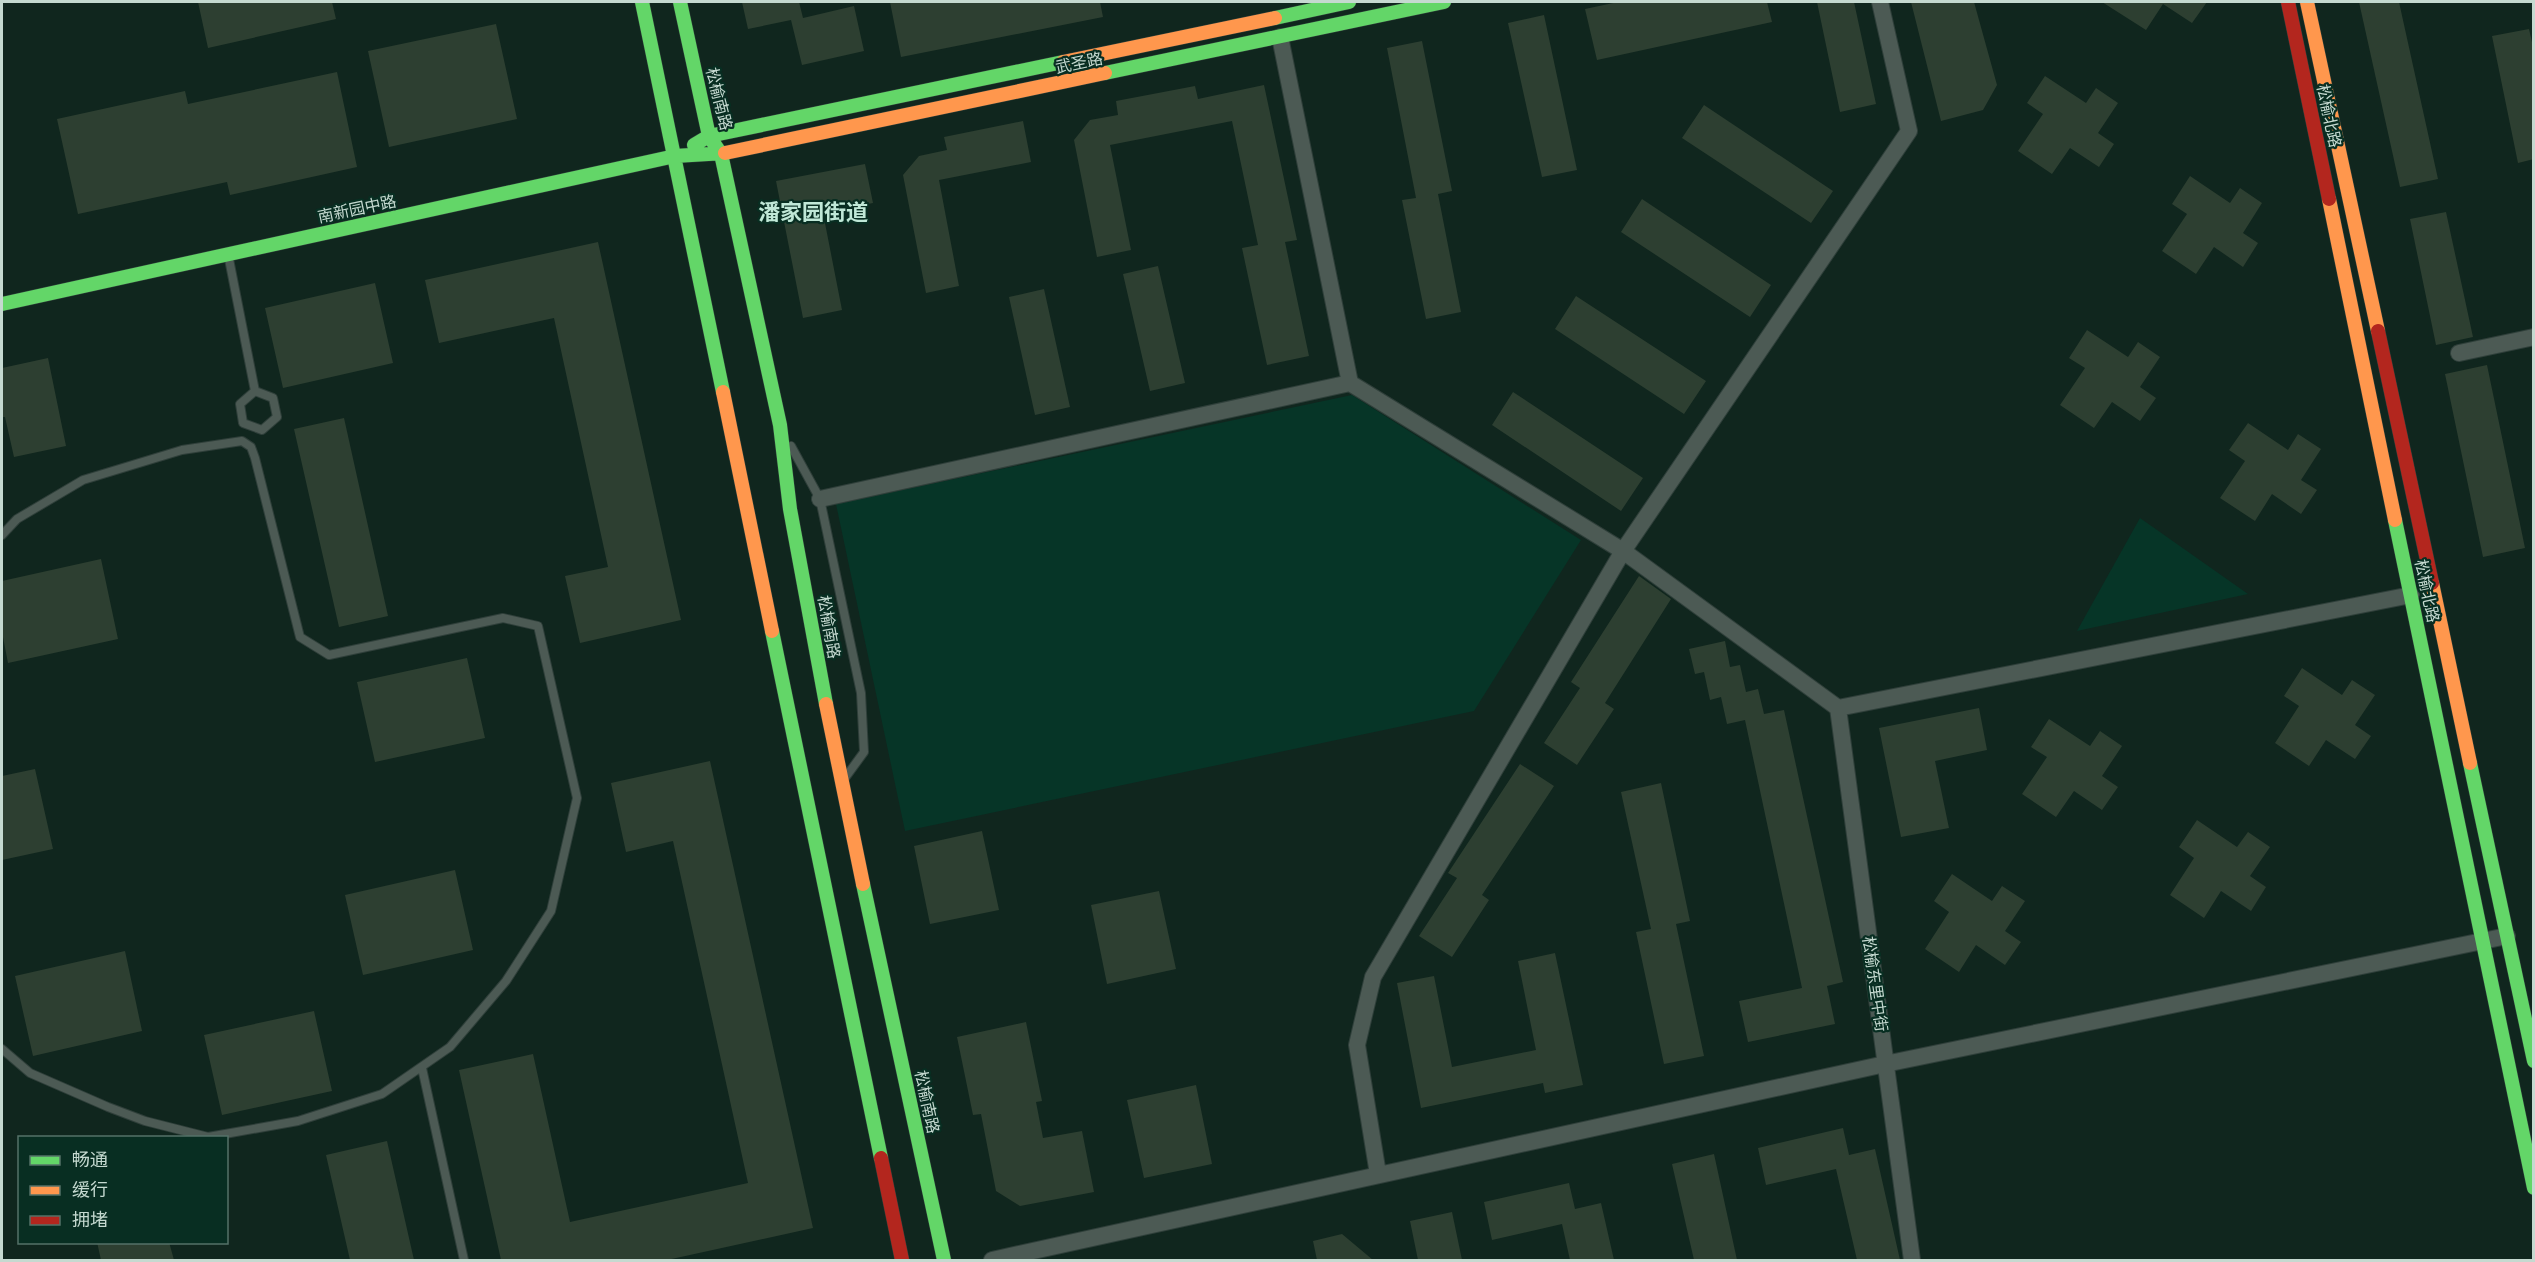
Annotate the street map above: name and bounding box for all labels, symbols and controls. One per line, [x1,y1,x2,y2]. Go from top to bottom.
street label: 武圣路 [1054,49,1104,77]
street label: 松榆南路 [702,66,736,132]
street label: 松榆北路 [2313,83,2345,149]
street label: 南新园中路 [316,191,398,227]
district label: 潘家园街道 [758,200,868,226]
street label: 松榆北路 [2411,558,2443,624]
street label: 松榆南路 [814,594,844,660]
street label: 松榆东里中街 [1859,935,1891,1033]
street label: 松榆南路 [911,1069,943,1135]
legend [18,1136,228,1244]
text: 畅通 [72,1149,108,1171]
text: 缓行 [72,1179,108,1201]
text: 拥堵 [72,1209,108,1231]

